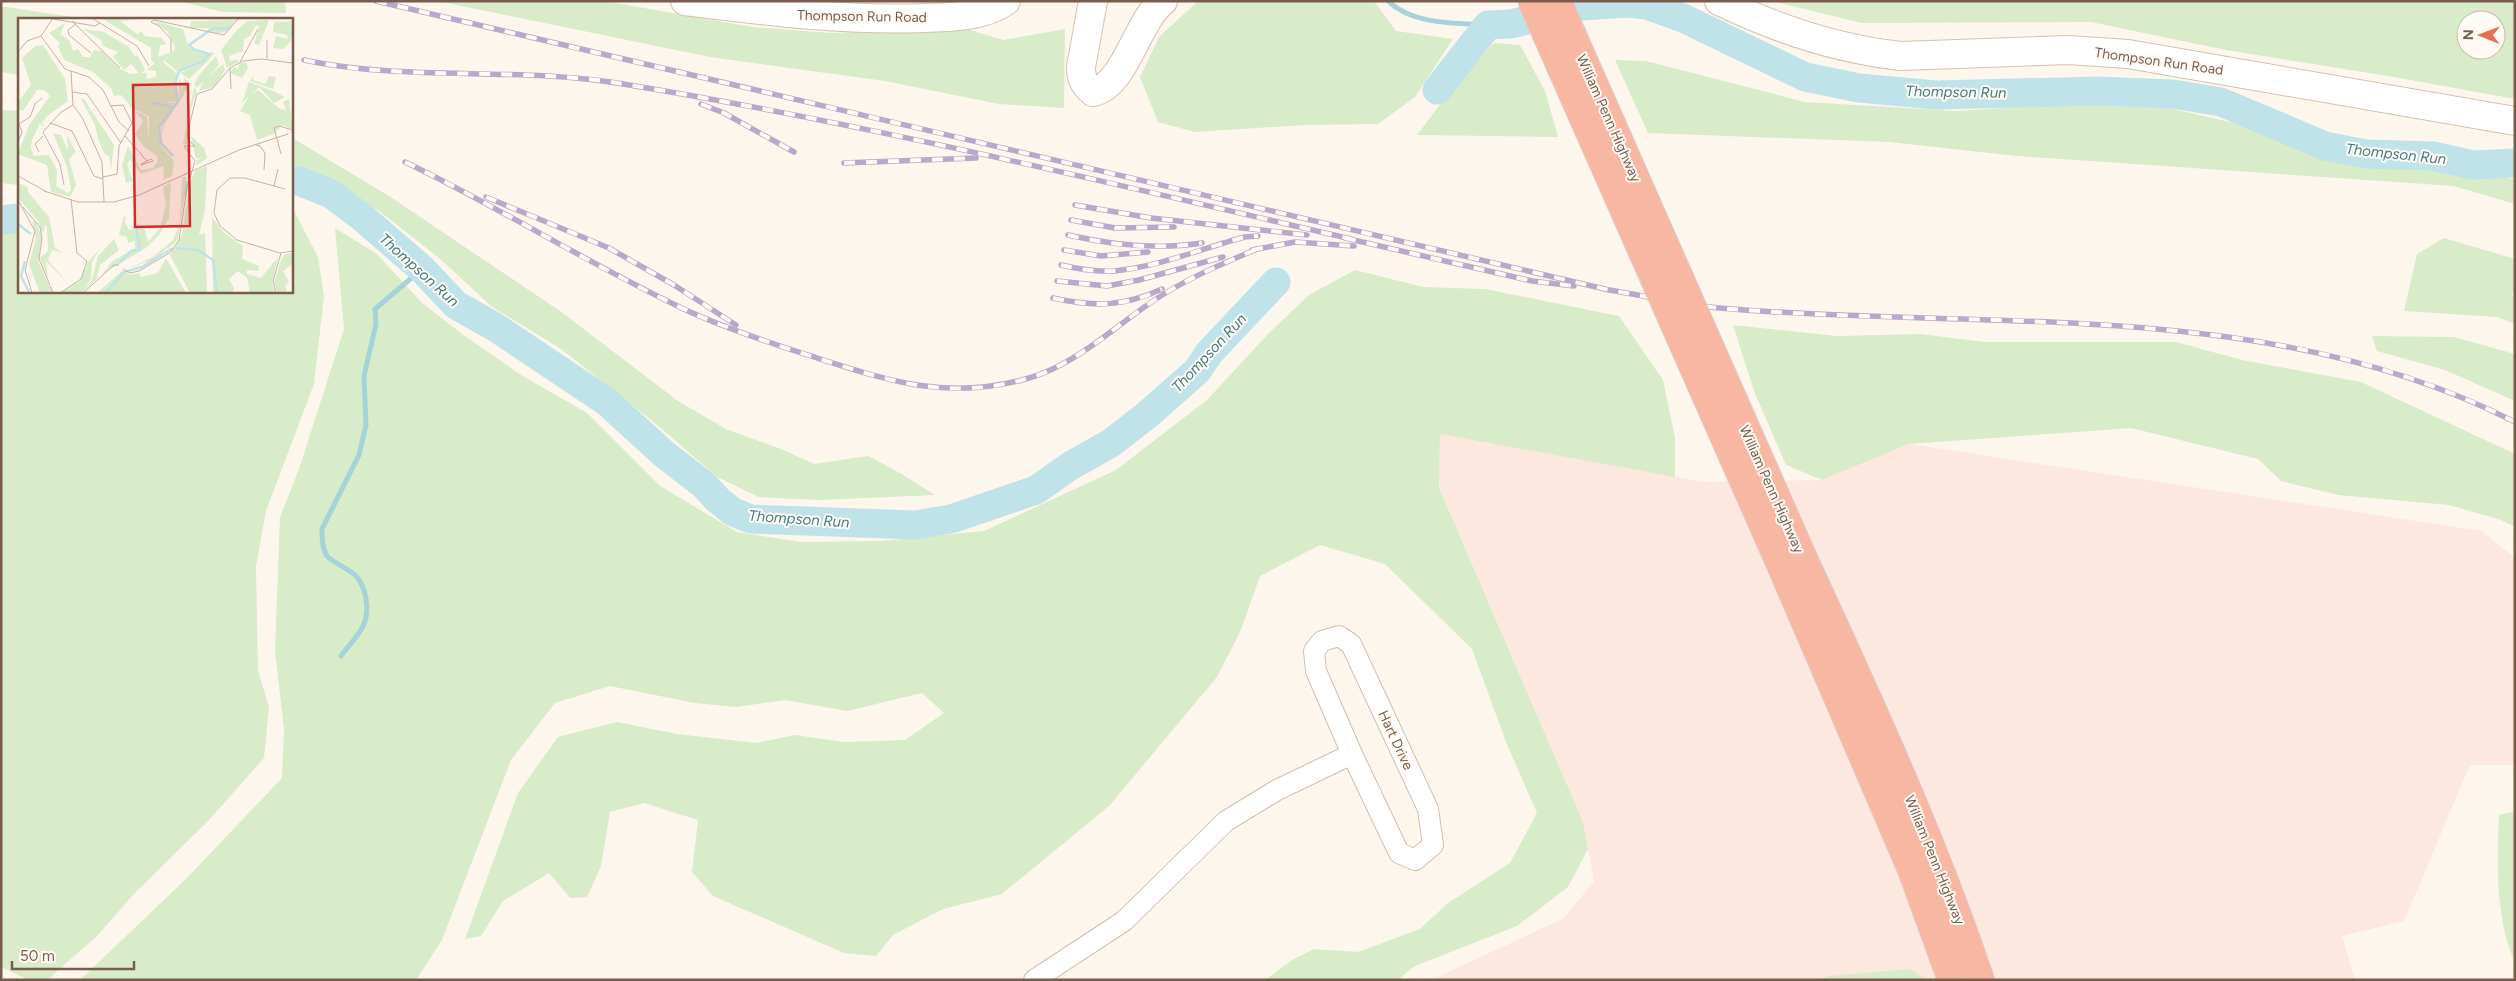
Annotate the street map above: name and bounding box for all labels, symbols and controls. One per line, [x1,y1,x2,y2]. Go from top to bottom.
street label: Thompson Run Road [797,7,927,26]
north arrow [2456,10,2506,60]
inset map [18,18,292,292]
text: N [2460,29,2477,40]
street label: Thompson Run Road [2093,44,2224,79]
street label: William Penn Highway [1573,52,1645,185]
water label: Thompson Run [1905,82,2007,102]
water label: Thompson Run [2345,140,2447,168]
water label: Thompson Run [375,230,463,310]
water label: Thompson Run [1168,310,1250,396]
street label: William Penn Highway [1736,423,1808,556]
water label: Thompson Run [748,507,850,531]
street label: Hart Drive [1374,708,1417,773]
street label: William Penn Highway [1901,793,1969,928]
scale bar [12,938,135,970]
text: 50 m [20,947,55,965]

